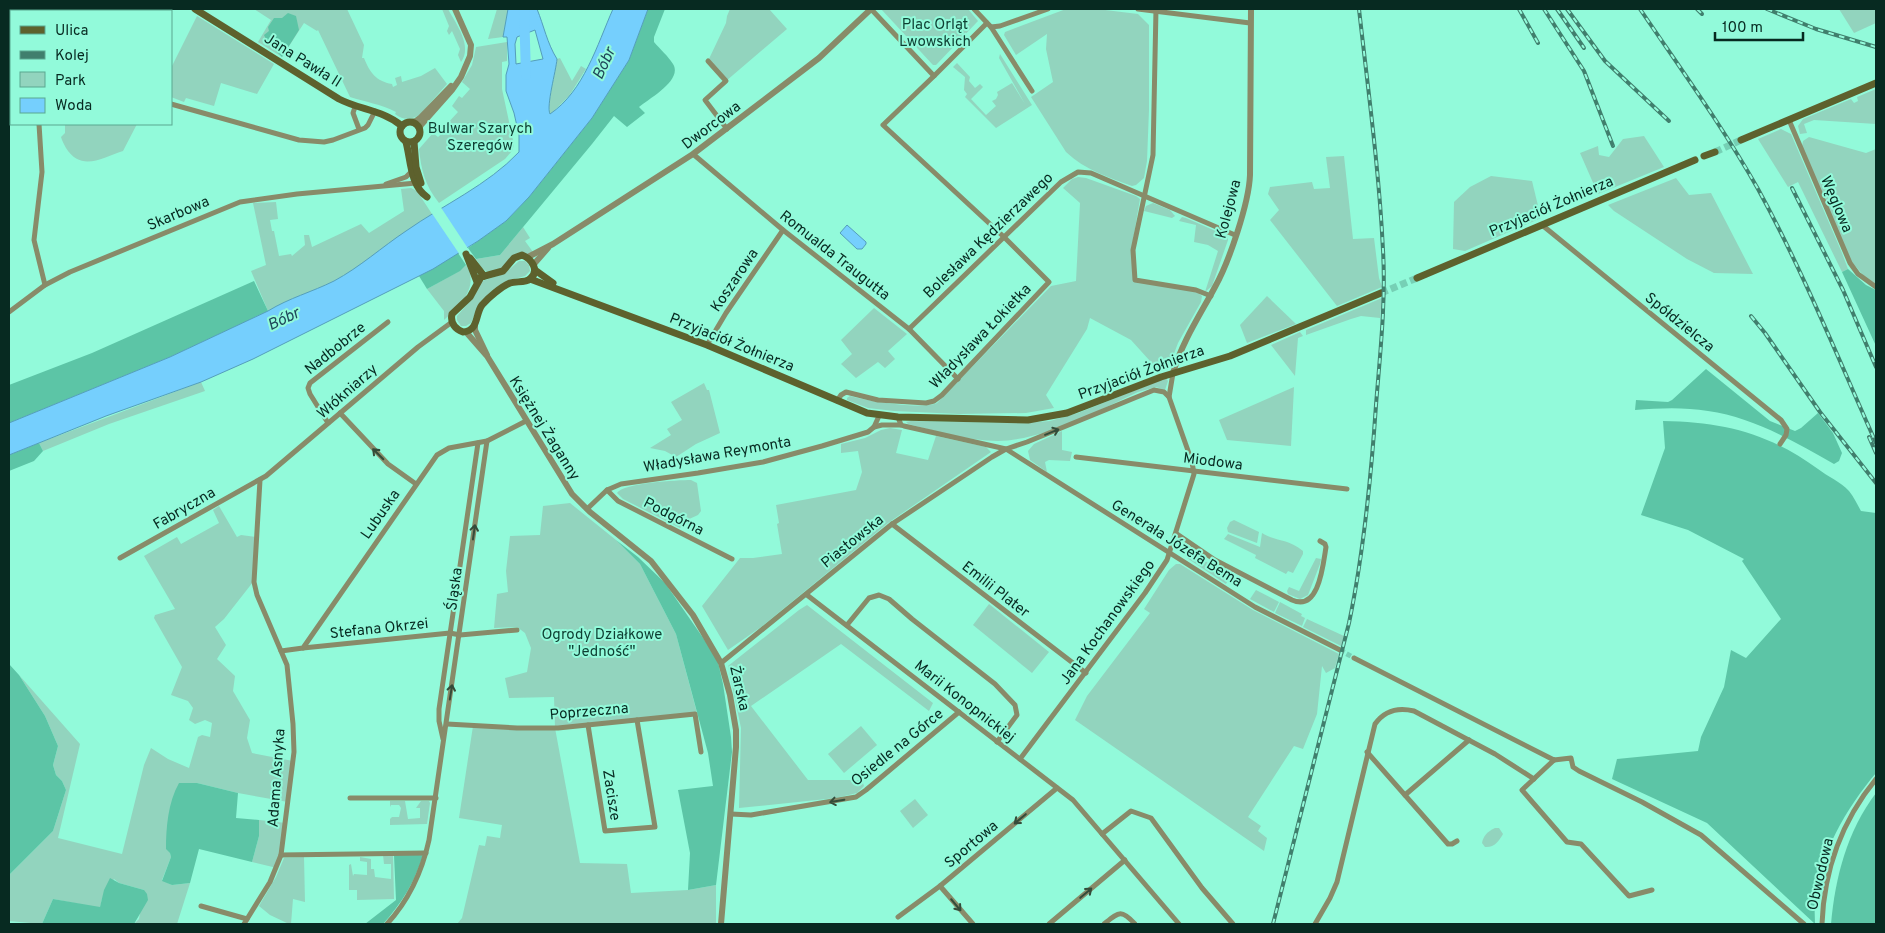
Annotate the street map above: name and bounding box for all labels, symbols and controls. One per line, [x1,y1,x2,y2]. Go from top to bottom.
legend [10,10,172,125]
scale bar [1715,10,1802,42]
park label: Plac Orląt Lwowskich [899,16,971,52]
text: 100 m [1722,19,1763,38]
text: Ulica [55,22,88,41]
street label: Jana Pawła II [260,30,344,93]
water label: Bóbr [589,43,622,83]
text: Kolej [55,47,89,66]
text: Park [55,72,86,91]
text: Woda [55,97,92,116]
street label: Dworcowa [679,98,745,154]
park label: Bulwar Szarych Szeregów [428,120,532,156]
street label: Bolesława Kędzierzawego [920,169,1058,303]
street label: Przyjaciół Żołnierza [1486,172,1617,242]
street label: Węglowa [1815,173,1856,236]
street label: Kolejowa [1212,178,1246,241]
street label: Skarbowa [145,193,213,236]
street label: Romualda Traugutta [775,207,893,305]
street label: Koszarowa [707,245,763,316]
street label: Władysława Łokietka [926,281,1036,394]
street label: Spółdzielcza [1640,289,1718,357]
water label: Bóbr [265,303,305,336]
street label: Przyjaciół Żołnierza [666,309,797,377]
street label: Nadbobrze [301,319,370,380]
street label: Przyjaciół Żołnierza [1075,341,1207,405]
street label: Włókniarzy [314,361,382,424]
street label: Księżnej Żaganny [504,373,584,485]
one-way arrow [1044,427,1059,437]
street label: Władysława Reymonta [642,433,793,478]
one-way arrow [372,448,384,461]
street label: Miodowa [1182,449,1244,476]
street label: Fabryczna [150,484,219,535]
street label: Lubuska [357,486,405,543]
street label: Podgórna [640,494,707,541]
street label: Generała Józefa Bema [1107,496,1245,592]
street label: Piastowska [818,511,888,573]
one-way arrow [469,524,479,540]
street label: Jana Kochanowskiego [1056,557,1160,689]
street label: Emilii Plater [957,558,1033,623]
street label: Śląska [441,566,468,612]
street label: Stefana Okrzei [329,615,429,644]
park label: Ogrody Działkowe "Jedność" [542,626,662,662]
street label: Marii Konopnickiej [910,657,1018,748]
street label: Żarska [724,664,754,713]
one-way arrow [447,685,457,701]
street label: Poprzeczna [549,700,629,725]
street label: Osiedle na Górce [848,705,948,791]
street label: Adama Asnyka [265,728,290,828]
street label: Zacisze [597,768,624,822]
one-way arrow [829,797,845,807]
one-way arrow [1014,813,1027,824]
street label: Sportowa [941,817,1003,873]
street label: Obwodowa [1804,836,1839,912]
one-way arrow [1079,887,1092,898]
one-way arrow [951,899,962,912]

